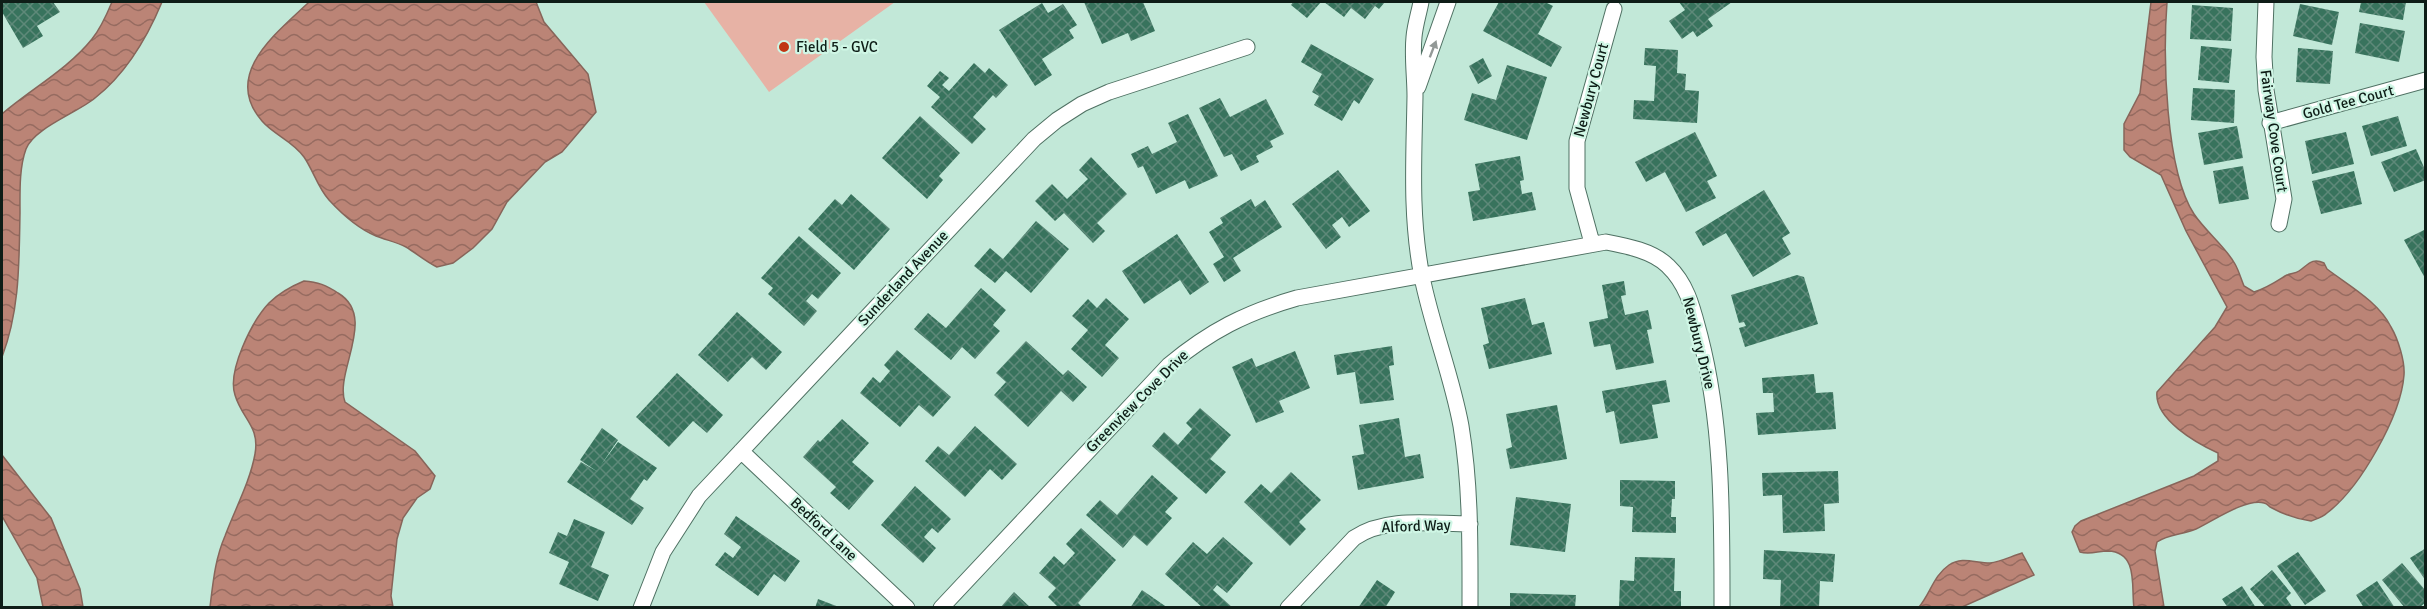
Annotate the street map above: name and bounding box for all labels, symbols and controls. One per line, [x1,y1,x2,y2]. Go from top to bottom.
place label: Field 5 - GVC [796,38,878,56]
marker: Field 5 - GVC [777,40,791,54]
one-way arrow [1428,40,1438,58]
street label: Newbury Court [1570,41,1612,139]
street label: Fairway Cove Court [2257,69,2291,193]
street label: Gold Tee Court [2301,81,2395,123]
street label: Sunderland Avenue [854,226,952,330]
street label: Newbury Drive [1679,295,1719,391]
street label: Greenview Cove Drive [1082,346,1192,456]
street label: Bedford Lane [787,493,861,565]
street label: Alford Way [1381,516,1451,536]

